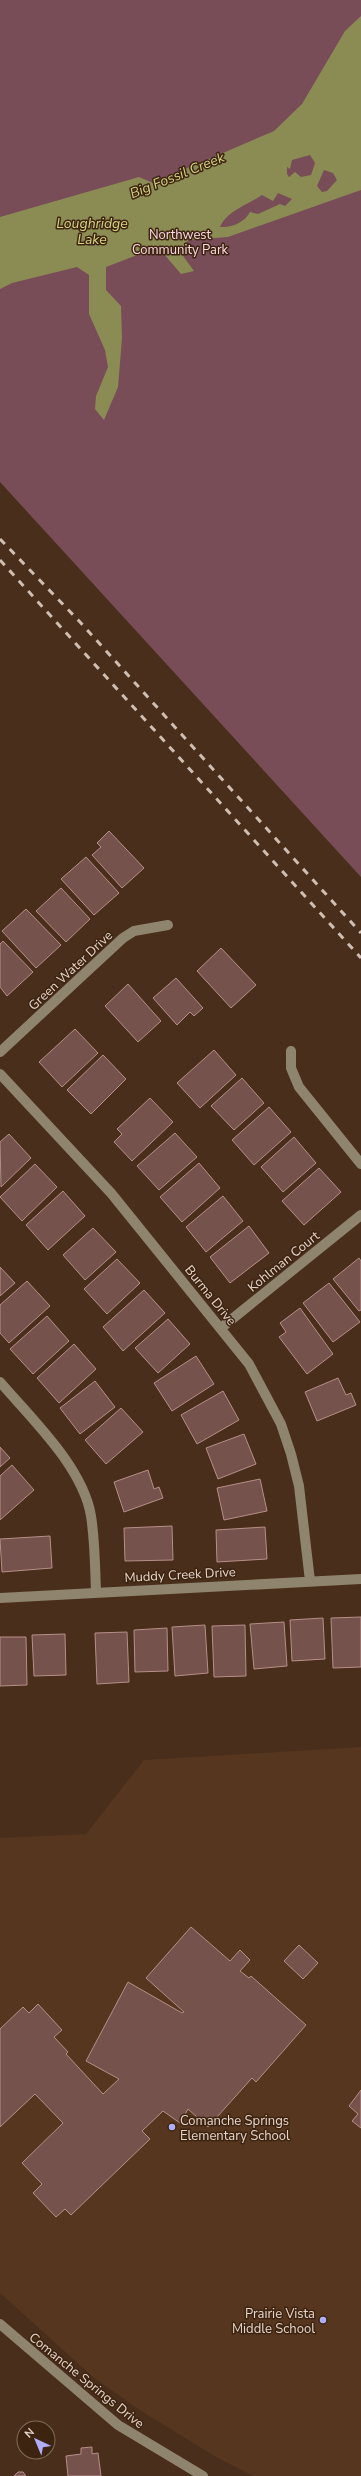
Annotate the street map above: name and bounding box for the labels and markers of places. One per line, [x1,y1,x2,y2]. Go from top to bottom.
place label: Comanche Springs Elementary School [180,2112,290,2145]
marker: Comanche Springs Elementary School [167,2122,177,2132]
place label: Prairie Vista Middle School [232,2305,315,2338]
marker: Prairie Vista Middle School [318,2315,328,2325]

